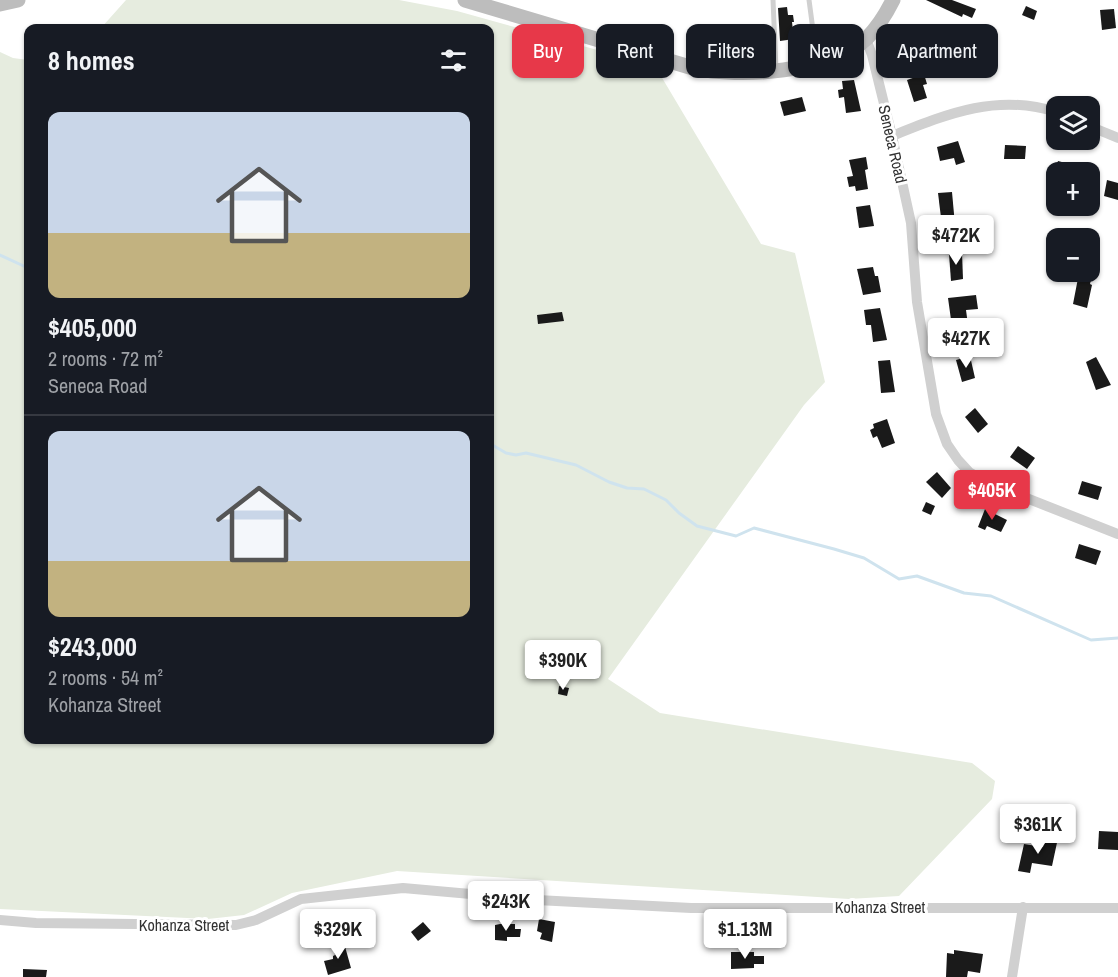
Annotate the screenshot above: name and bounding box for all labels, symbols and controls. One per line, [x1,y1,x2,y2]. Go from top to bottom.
chip: Buy [512,24,584,78]
chip: Rent [596,24,674,78]
chip: Filters [686,24,776,78]
chip: New [788,24,864,78]
chip: Apartment [876,24,998,78]
text: 8 homes [48,43,135,78]
icon: filters [437,44,470,77]
map controls [1046,96,1100,282]
button: layers [1046,96,1100,150]
street label: Seneca Road [873,103,913,185]
icon: home [205,151,313,259]
button: + [1046,162,1100,216]
pin: $472K [914,215,998,266]
text: $472K [932,221,980,248]
button: − [1046,228,1100,282]
text: $405,000 [48,310,137,345]
pin: $427K [924,318,1008,369]
text: $427K [942,324,990,351]
text: 2 rooms · 72 m² [48,345,163,372]
text: Seneca Road [48,372,147,399]
icon: home [205,470,313,578]
pin: $405K [950,470,1034,521]
text: $405K [968,476,1016,503]
text: $243,000 [48,629,137,664]
pin: $390K [521,640,605,691]
text: $390K [539,646,587,673]
text: 2 rooms · 54 m² [48,664,163,691]
text: Kohanza Street [48,691,161,718]
pin: $361K [996,804,1080,855]
text: $361K [1014,810,1062,837]
pin: $243K [464,881,548,932]
text: $243K [482,887,530,914]
street label: Kohanza Street [835,896,926,918]
pin: $329K [296,909,380,960]
pin: $1.13M [696,909,794,960]
street label: Kohanza Street [139,914,230,936]
text: $329K [314,915,362,942]
text: $1.13M [718,915,772,942]

